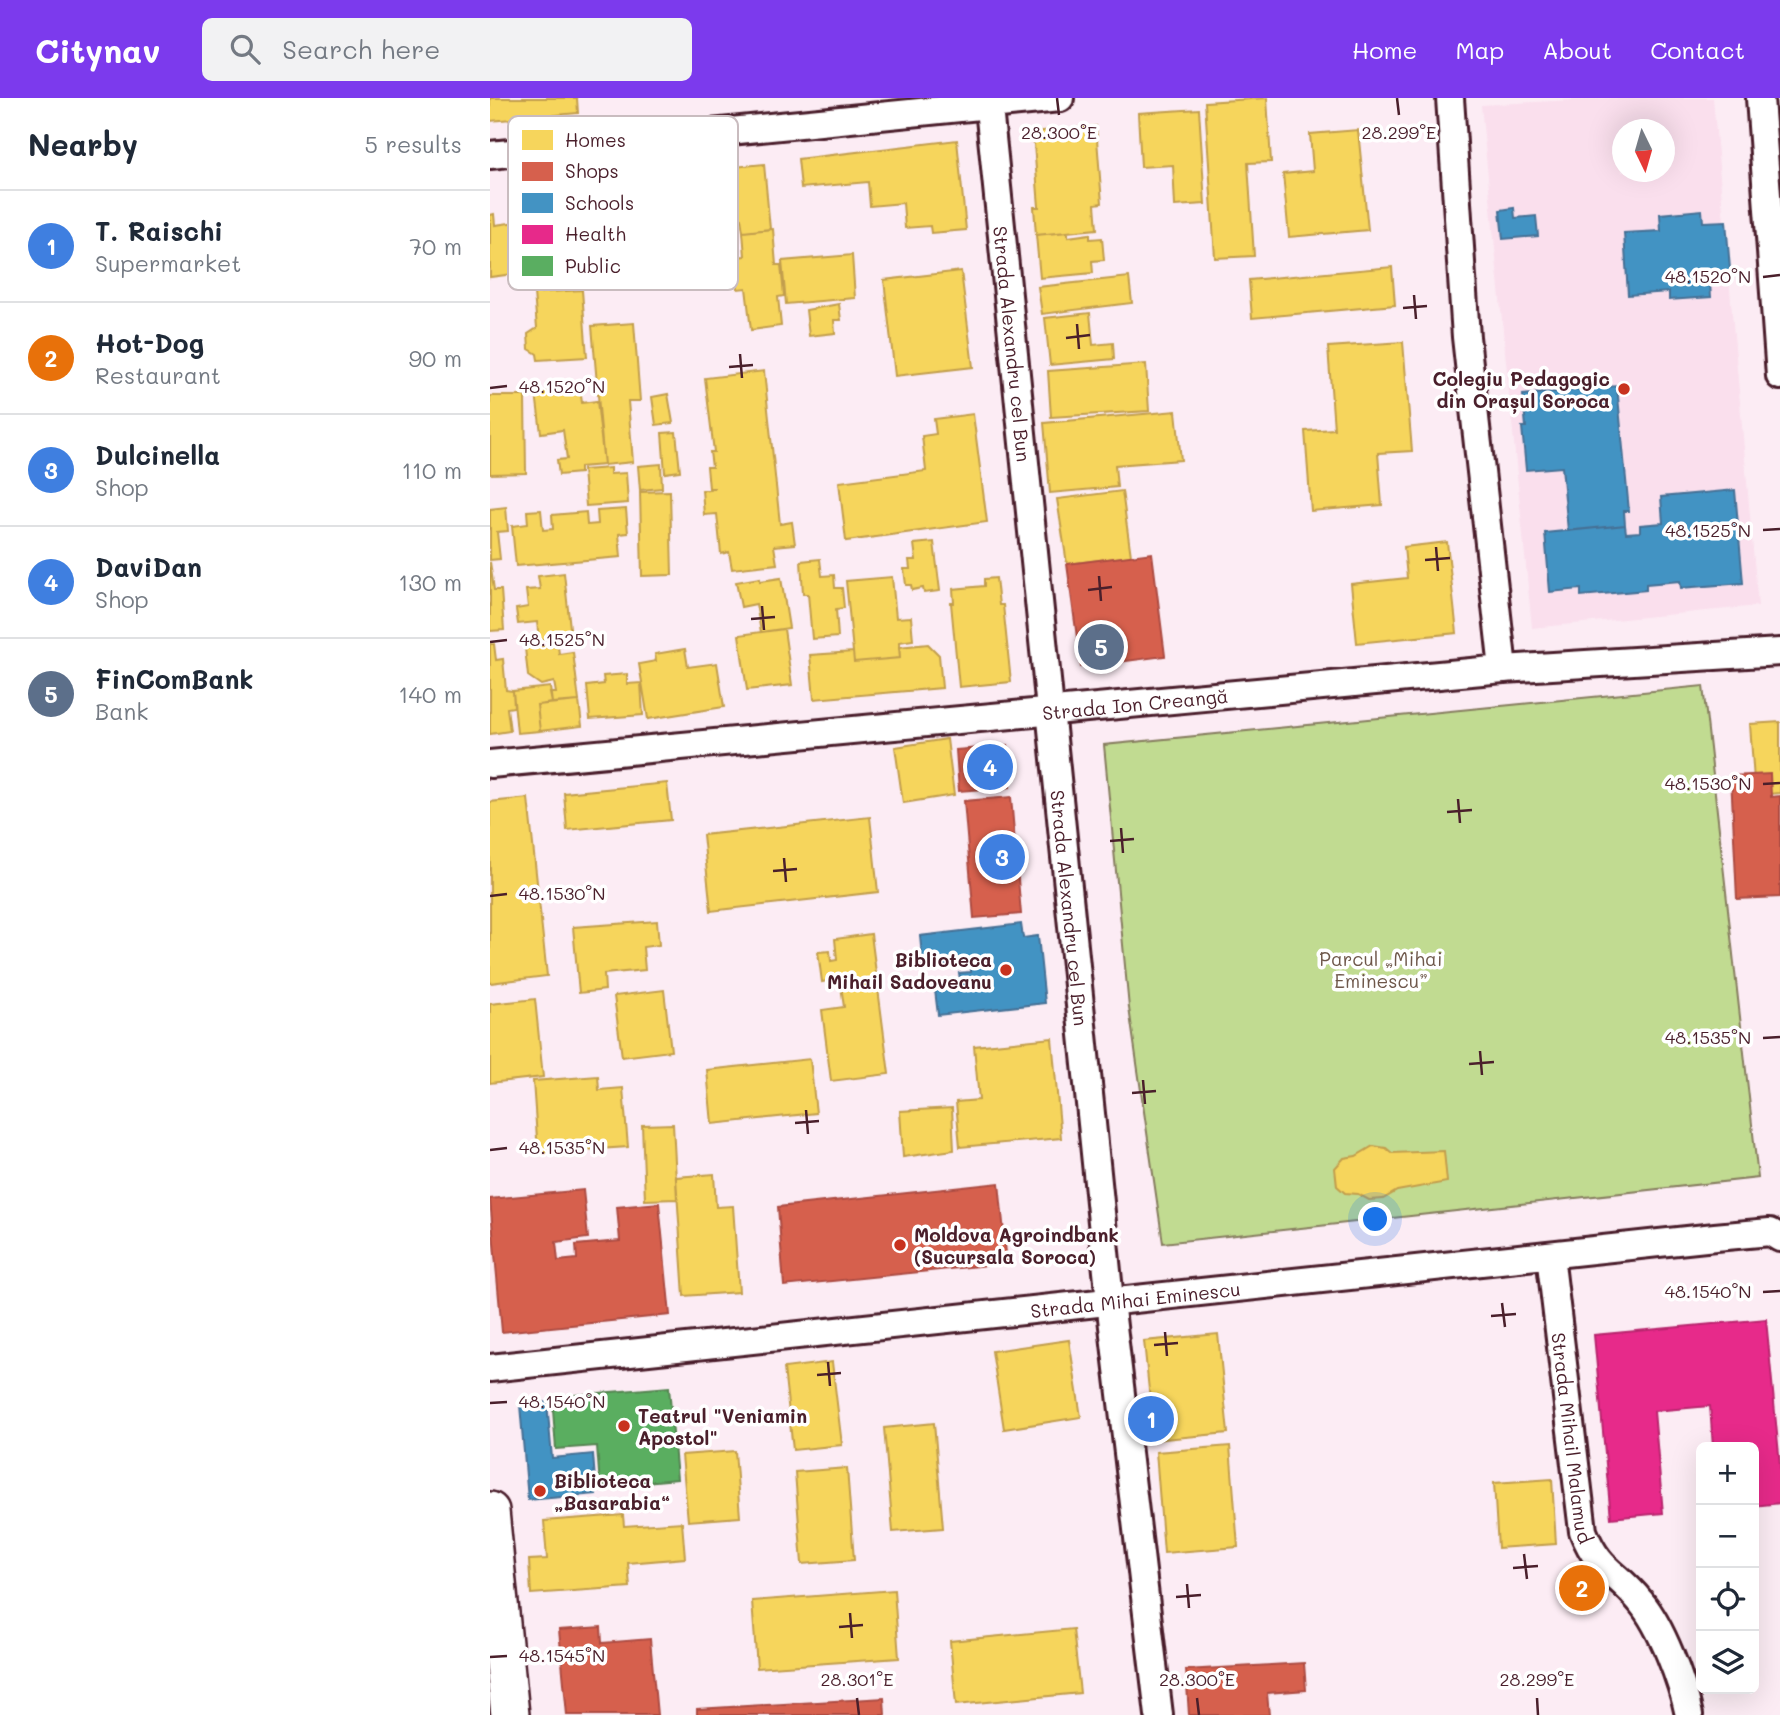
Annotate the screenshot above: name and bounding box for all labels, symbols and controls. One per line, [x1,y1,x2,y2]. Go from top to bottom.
search box [202,18,692,81]
text: Citynav [35,28,160,71]
icon: search [226,30,264,68]
text: Search here [282,32,440,66]
text: Home [1352,34,1417,65]
text: Map [1455,34,1504,65]
text: About [1542,34,1612,65]
text: Contact [1650,34,1745,65]
legend [508,116,738,290]
north arrow [1612,119,1675,182]
text: 28.300°E [1021,120,1097,144]
text: 28.299°E [1362,120,1436,144]
text: Nearby [28,124,138,164]
text: Homes [565,127,626,152]
text: 5 results [365,129,462,159]
text: Shops [565,158,619,183]
text: Schools [565,190,634,215]
text: T. Raischi [95,214,223,248]
text: Health [565,221,626,246]
street label: Strada Alexandru cel Bun [989,225,1037,463]
text: 1 [46,231,56,261]
text: 70 m [409,231,462,261]
text: Supermarket [95,248,241,278]
text: Public [565,253,621,278]
text: 48.1520°N [1665,264,1751,288]
text: Hot-Dog [95,326,204,360]
text: 2 [45,343,57,373]
text: 90 m [409,343,462,373]
text: Restaurant [95,360,221,390]
place label: Colegiu Pedagogic din Orașul Soroca [1432,366,1610,414]
text: 48.1520°N [519,374,605,398]
marker: Colegiu Pedagogic din Orașul Soroca [1616,381,1632,397]
text: Dulcinella [95,438,220,472]
text: 3 [44,455,58,485]
text: 110 m [402,455,462,485]
text: Shop [95,472,149,502]
text: 48.1525°N [1665,518,1751,542]
text: DaviDan [95,550,202,584]
text: 4 [44,567,58,597]
text: 130 m [398,567,462,597]
text: Shop [95,584,149,614]
pin: 5 [1078,621,1124,673]
text: 48.1525°N [519,627,605,651]
text: FinComBank [95,662,254,696]
text: 5 [44,679,58,709]
text: 140 m [398,679,462,709]
street label: Strada Ion Creangă [1041,682,1229,725]
text: Bank [95,696,149,726]
pin: 4 [967,741,1013,793]
text: 48.1530°N [1664,771,1752,795]
street label: Strada Alexandru cel Bun [1046,789,1095,1027]
pin: 3 [979,831,1025,883]
text: 48.1530°N [518,881,606,905]
park label: Parcul „Mihai Eminescu” [1319,946,1443,993]
place label: Biblioteca Mihail Sadoveanu [827,947,992,994]
marker: Biblioteca Mihail Sadoveanu [998,962,1014,978]
text: 48.1535°N [1665,1025,1751,1049]
text: 48.1535°N [519,1135,605,1159]
your location [1358,1202,1392,1236]
place label: Moldova Agroindbank (Sucursala Soroca) [914,1222,1119,1269]
marker: Moldova Agroindbank (Sucursala Soroca) [892,1237,908,1253]
street label: Strada Mihai Eminescu [1029,1275,1242,1323]
text: 48.1540°N [1664,1279,1752,1303]
street label: Strada Mihail Malamud [1547,1331,1599,1547]
text: 48.1540°N [518,1389,606,1413]
pin: 1 [1128,1393,1174,1445]
place label: Teatrul "Veniamin Apostol" [638,1403,807,1450]
marker: Teatrul "Veniamin Apostol" [616,1418,632,1434]
map controls [1696,1442,1759,1694]
button: + [1696,1442,1759,1505]
place label: Biblioteca „Basarabia“ [554,1468,670,1515]
marker: Biblioteca „Basarabia“ [532,1483,548,1499]
button: − [1696,1505,1759,1568]
pin: 2 [1559,1562,1605,1614]
button: locate [1696,1568,1759,1631]
button: layers [1696,1631,1759,1694]
text: 48.1545°N [519,1643,605,1667]
text: 28.301°E [820,1667,894,1691]
text: 28.300°E [1159,1667,1235,1691]
text: 28.299°E [1500,1667,1574,1691]

